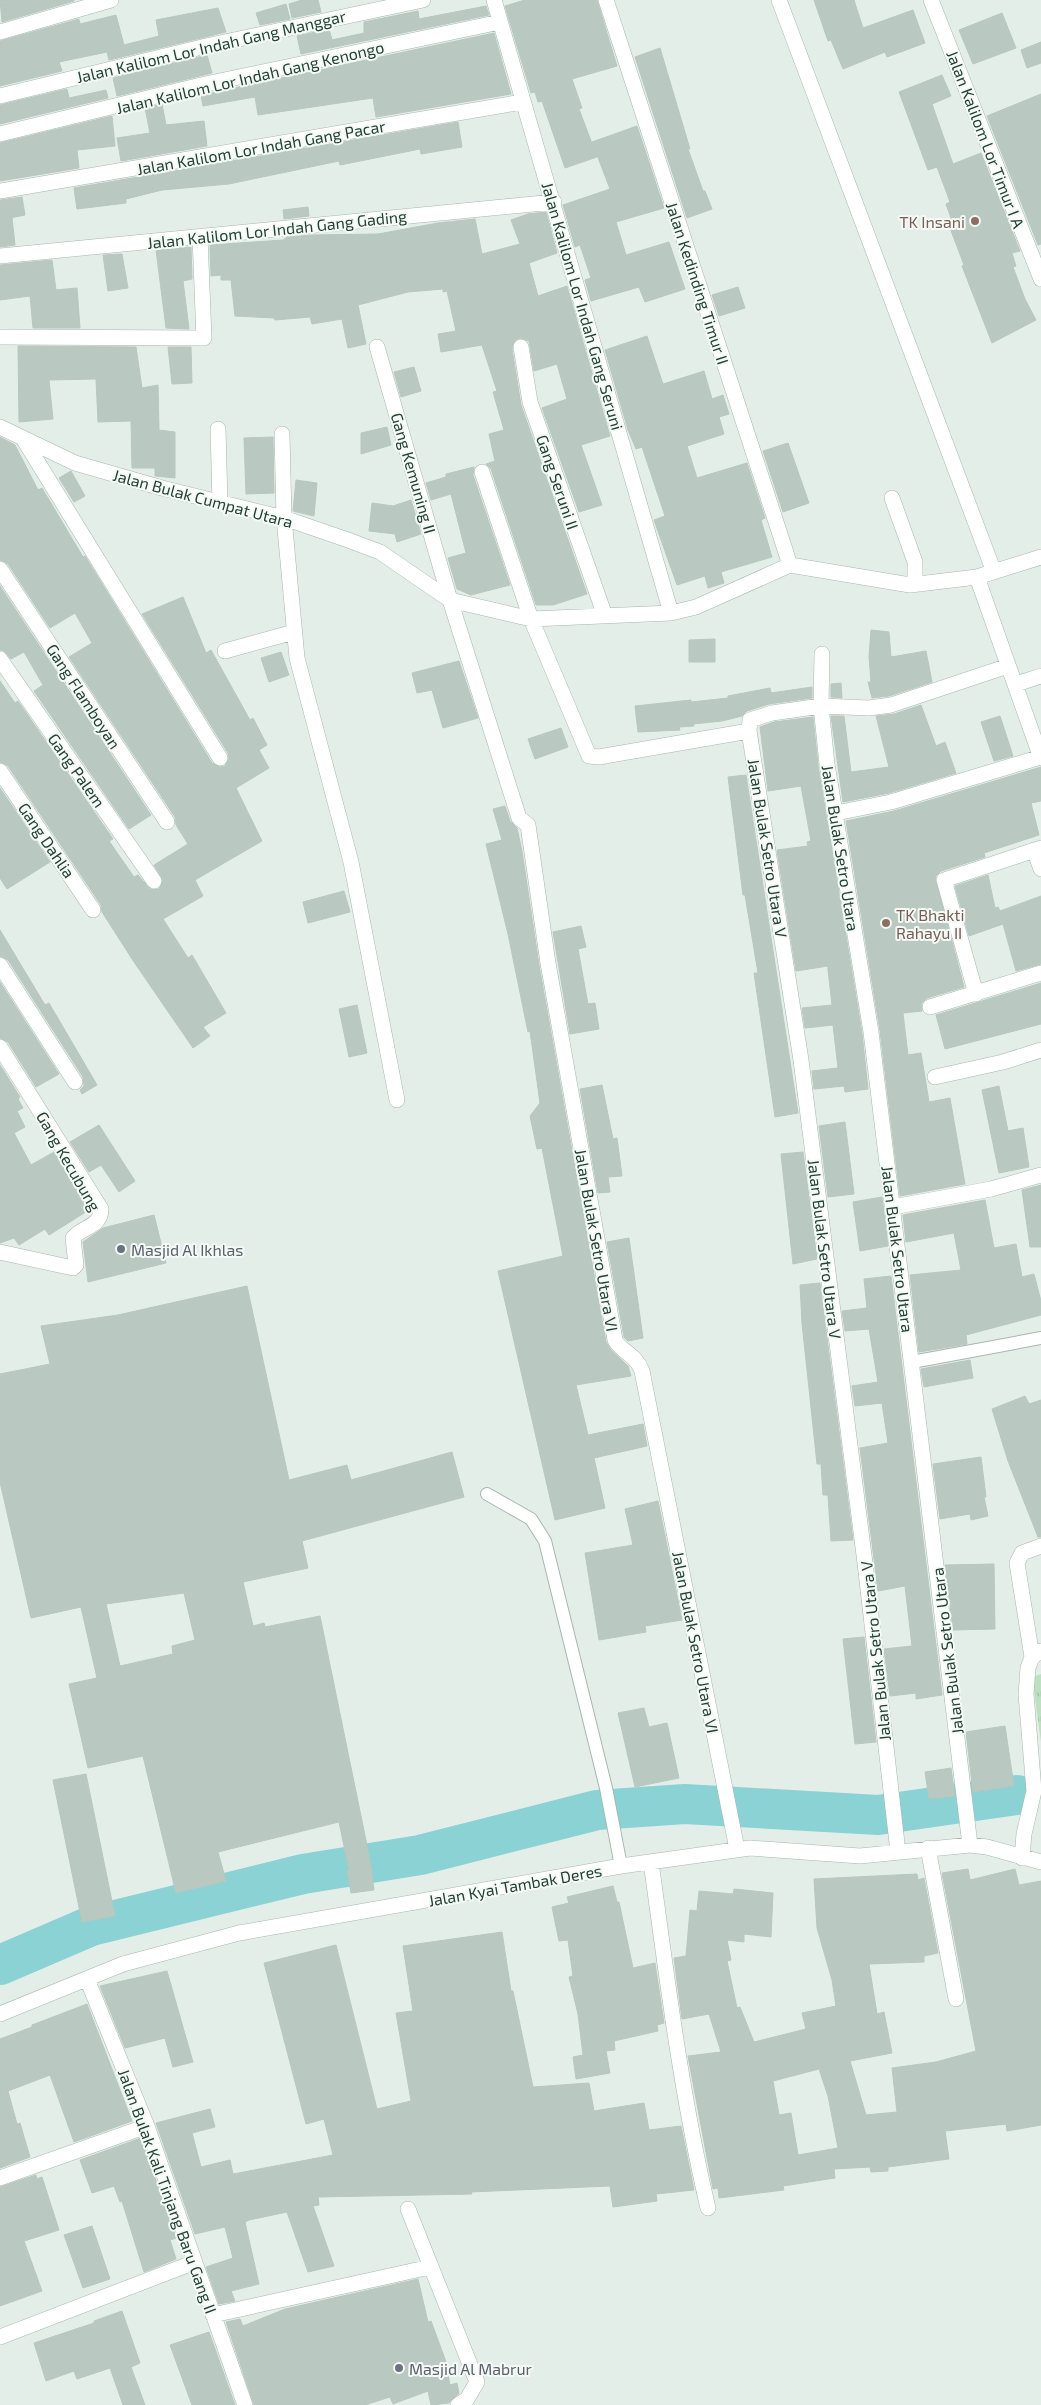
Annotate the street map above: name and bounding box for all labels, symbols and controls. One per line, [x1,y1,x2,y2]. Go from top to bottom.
street label: Jalan Kalilom Lor Indah Gang Manggar [74,6,348,86]
street label: Jalan Kalilom Lor Indah Gang Kenongo [114,37,386,117]
street label: Jalan Kalilom Lor Timur I A [943,47,1029,231]
street label: Jalan Kalilom Lor Indah Gang Pacar [135,116,387,178]
street label: Jalan Kalilom Lor Indah Gang Seruni [538,180,628,432]
street label: Jalan Kedinding Timur II [663,199,733,367]
street label: Jalan Kalilom Lor Indah Gang Gading [146,206,408,252]
place label: TK Insani [899,212,965,231]
marker: TK Insani [969,215,981,227]
street label: Gang Kemuning II [388,410,440,536]
street label: Gang Seruni II [533,432,583,532]
street label: Jalan Bulak Cumpat Utara [111,465,295,531]
street label: Gang Flamboyan [43,640,125,752]
street label: Gang Palem [45,729,109,811]
street label: Jalan Bulak Setro Utara V [744,757,792,939]
street label: Jalan Bulak Setro Utara [818,764,864,932]
street label: Gang Dahlia [15,799,79,881]
place label: TK Bhakti Rahayu II [896,905,964,942]
marker: TK Bhakti Rahayu II [880,917,892,929]
street label: Gang Kecubung [33,1108,105,1214]
street label: Jalan Bulak Setro Utara VI [572,1147,622,1333]
street label: Jalan Bulak Setro Utara V [805,1158,845,1340]
street label: Jalan Bulak Setro Utara [878,1164,918,1334]
place label: Masjid Al Ikhlas [131,1240,243,1260]
marker: Masjid Al Ikhlas [115,1243,127,1255]
street label: Jalan Bulak Setro Utara VI [669,1549,723,1735]
street label: Jalan Bulak Setro Utara V [856,1560,894,1742]
street label: Jalan Bulak Setro Utara [927,1566,967,1736]
street label: Jalan Kyai Tambak Deres [427,1860,603,1910]
street label: Jalan Bulak Kali Tinjang Baru Gang II [114,2066,221,2316]
place label: Masjid Al Mabrur [409,2359,533,2379]
marker: Masjid Al Mabrur [393,2362,405,2374]

